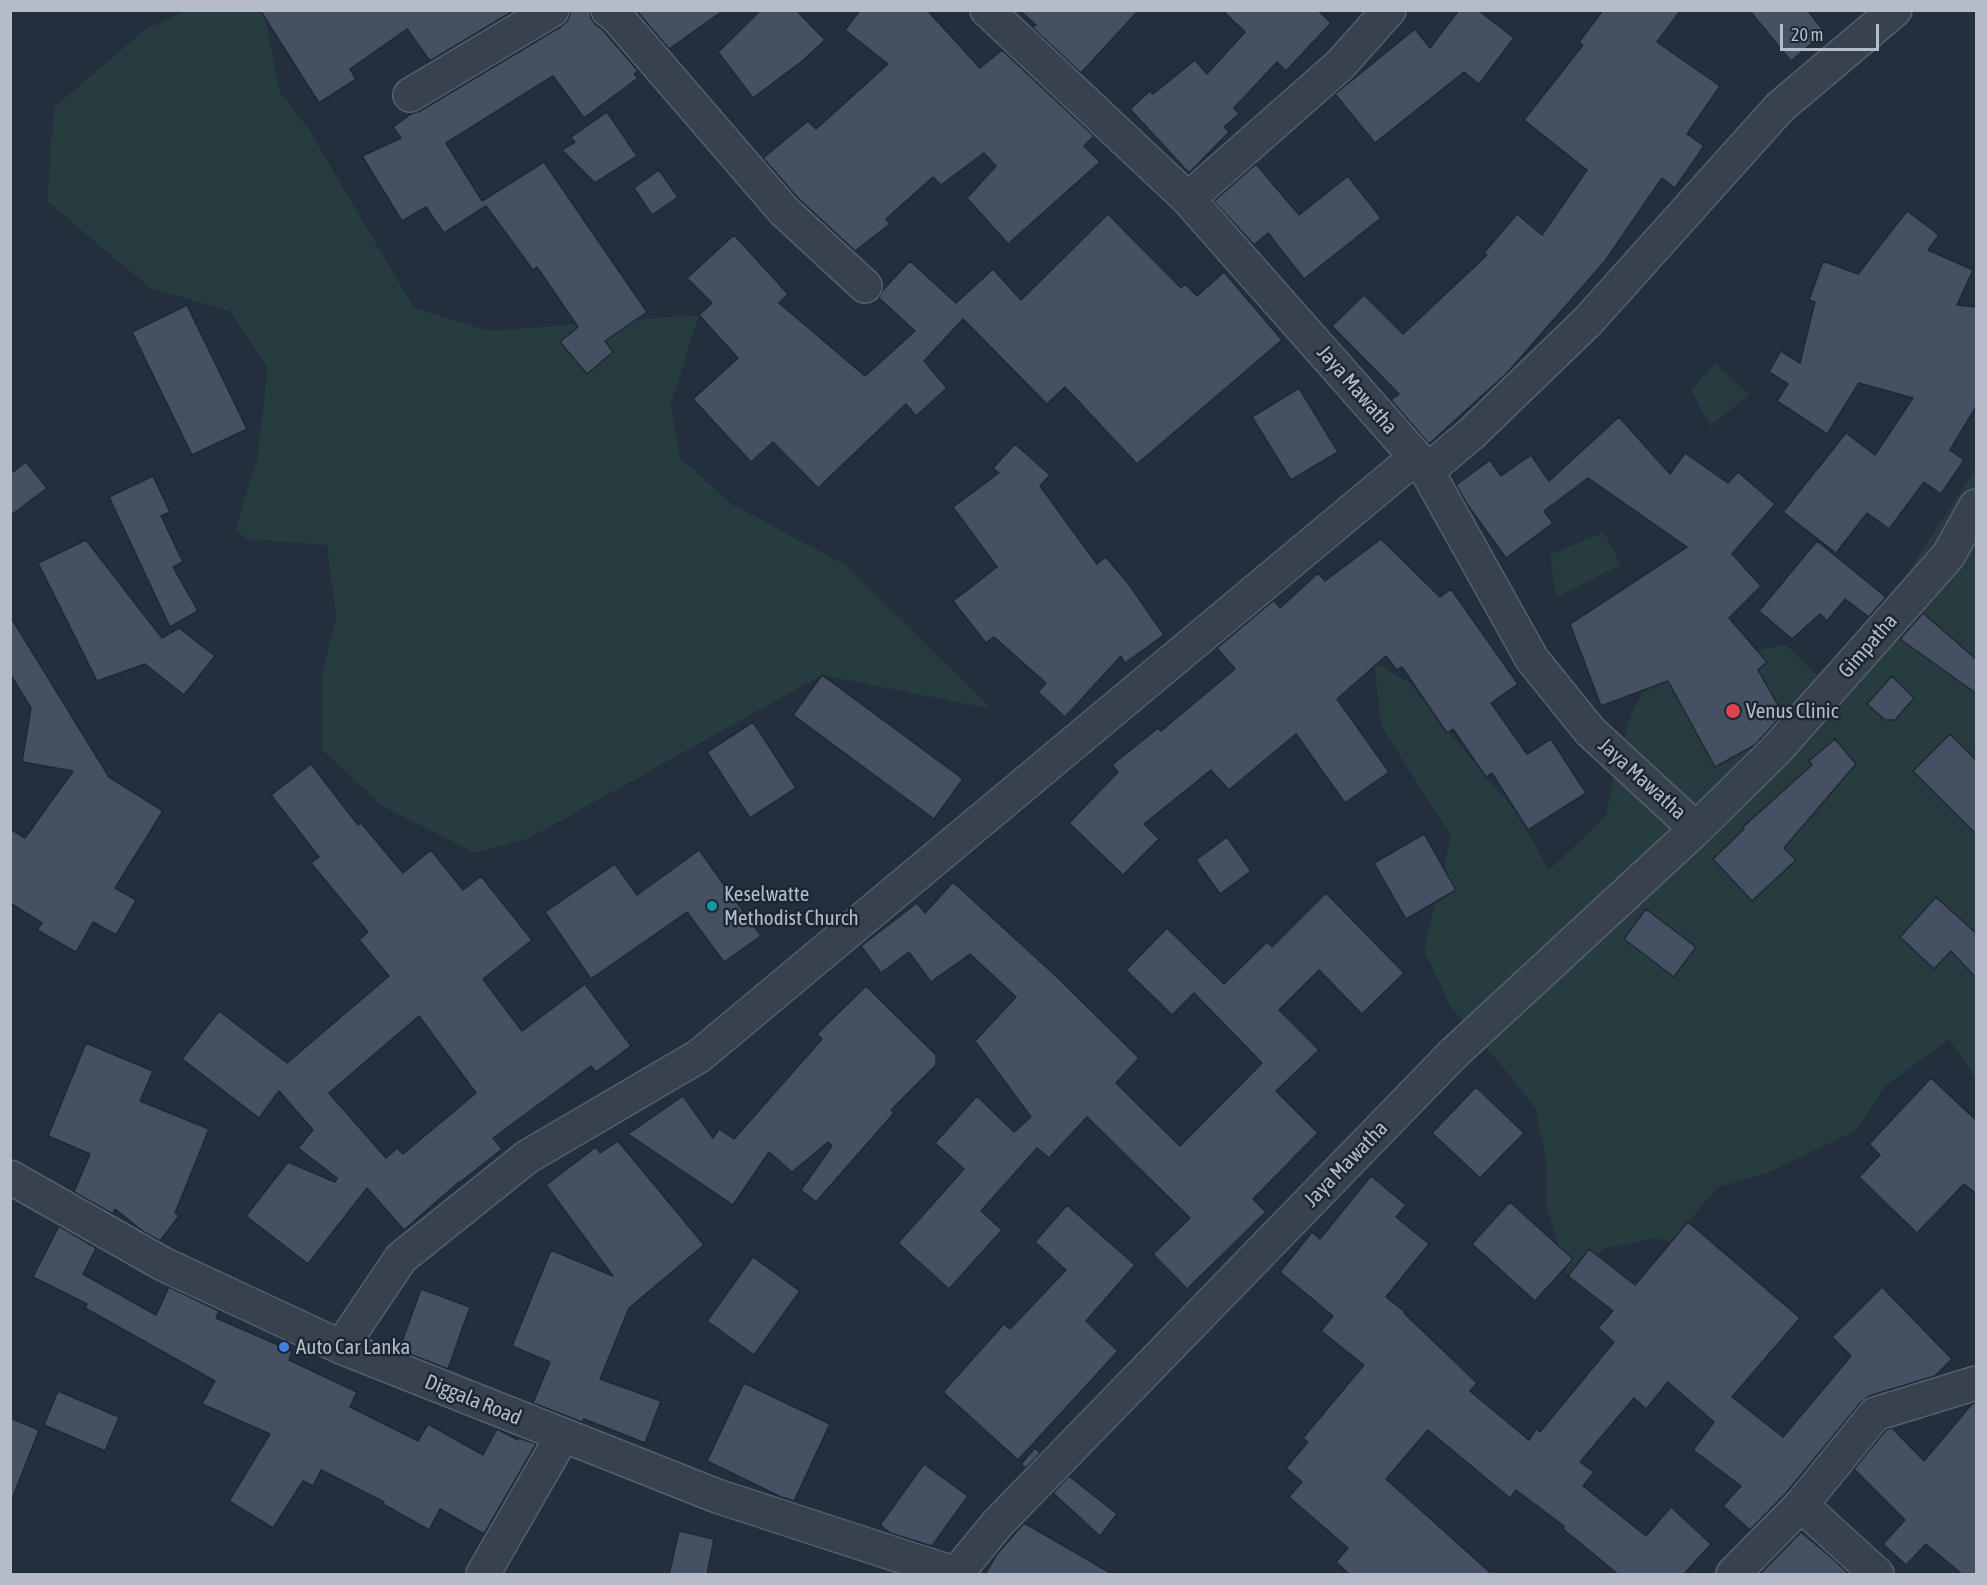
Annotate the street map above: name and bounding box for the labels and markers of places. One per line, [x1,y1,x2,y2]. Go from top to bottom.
place label: Venus Clinic [1746,698,1838,724]
marker: Venus Clinic [1724,702,1742,720]
place label: Keselwatte Methodist Church [724,881,859,931]
marker: Keselwatte Methodist Church [705,899,719,913]
place label: Auto Car Lanka [296,1334,410,1360]
marker: Auto Car Lanka [277,1340,291,1354]

